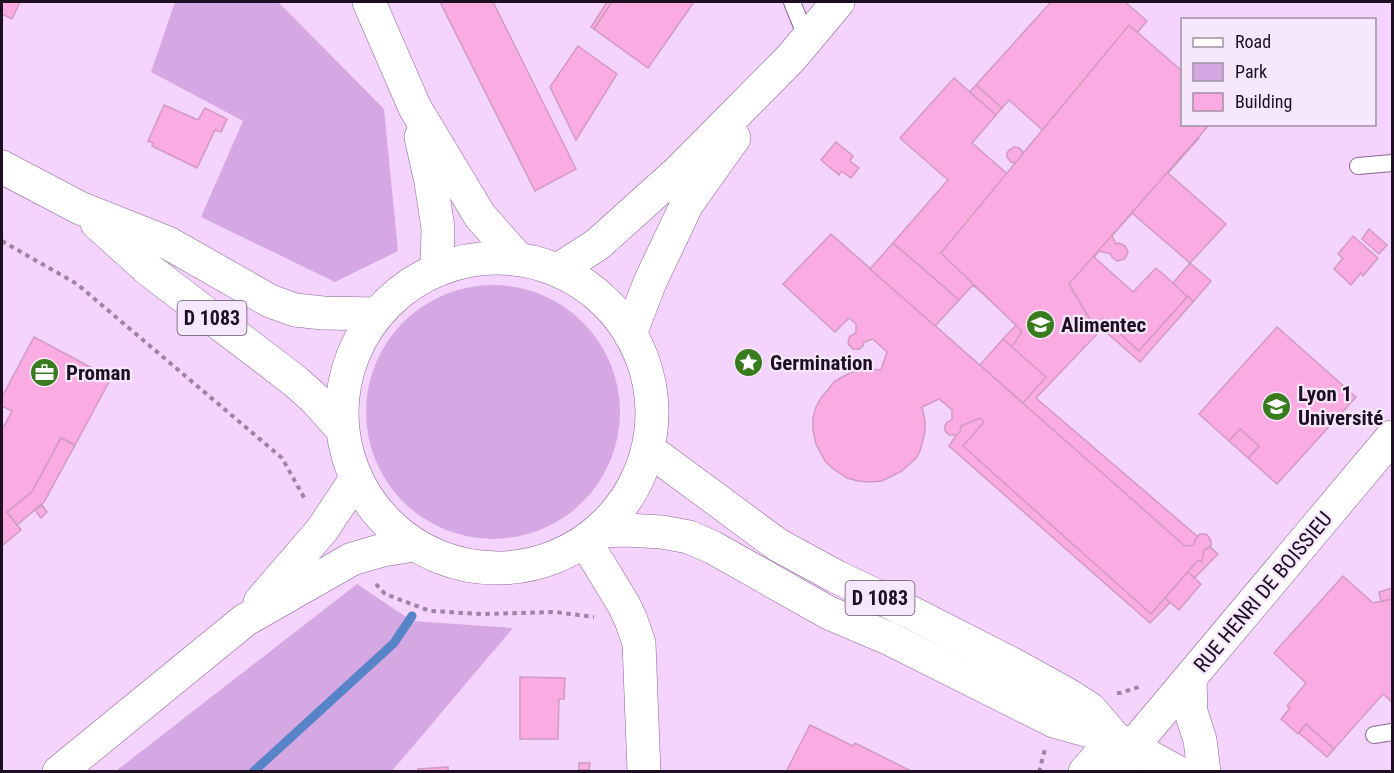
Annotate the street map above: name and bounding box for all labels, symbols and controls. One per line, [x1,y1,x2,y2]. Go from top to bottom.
legend [1181,18,1376,126]
text: Road [1235,31,1271,52]
text: Park [1235,61,1267,82]
text: Building [1235,91,1292,112]
road number: D 1083 [178,301,246,335]
school or university icon: Alimentec [1024,309,1056,341]
place label: Alimentec [1061,313,1147,337]
place icon: Germination [733,347,765,379]
place label: Germination [770,351,873,375]
office icon: Proman [29,357,61,389]
place label: Proman [66,361,131,385]
place label: Lyon 1 Université [1298,382,1383,430]
school or university icon: Lyon 1 Université [1261,390,1293,422]
street label: RUE HENRI DE BOISSIEU [1189,507,1337,677]
road number: D 1083 [846,581,914,615]

